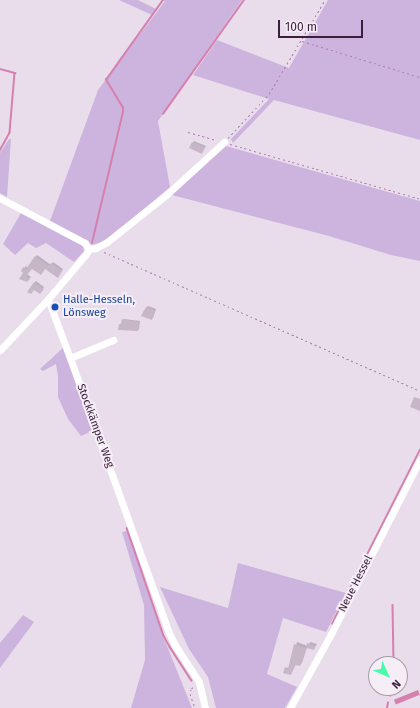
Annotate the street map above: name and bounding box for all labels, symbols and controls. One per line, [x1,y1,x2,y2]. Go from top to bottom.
scale bar [280,12,365,38]
text: 100 m [285,20,317,34]
place label: Halle-Hesseln, Lönsweg [63,294,135,320]
marker: Halle-Hesseln, Lönsweg [50,302,60,312]
street label: Stockkämper Weg [74,382,116,470]
street label: Neue Hessel [336,554,376,614]
north arrow [368,656,408,696]
text: N [389,677,403,691]

